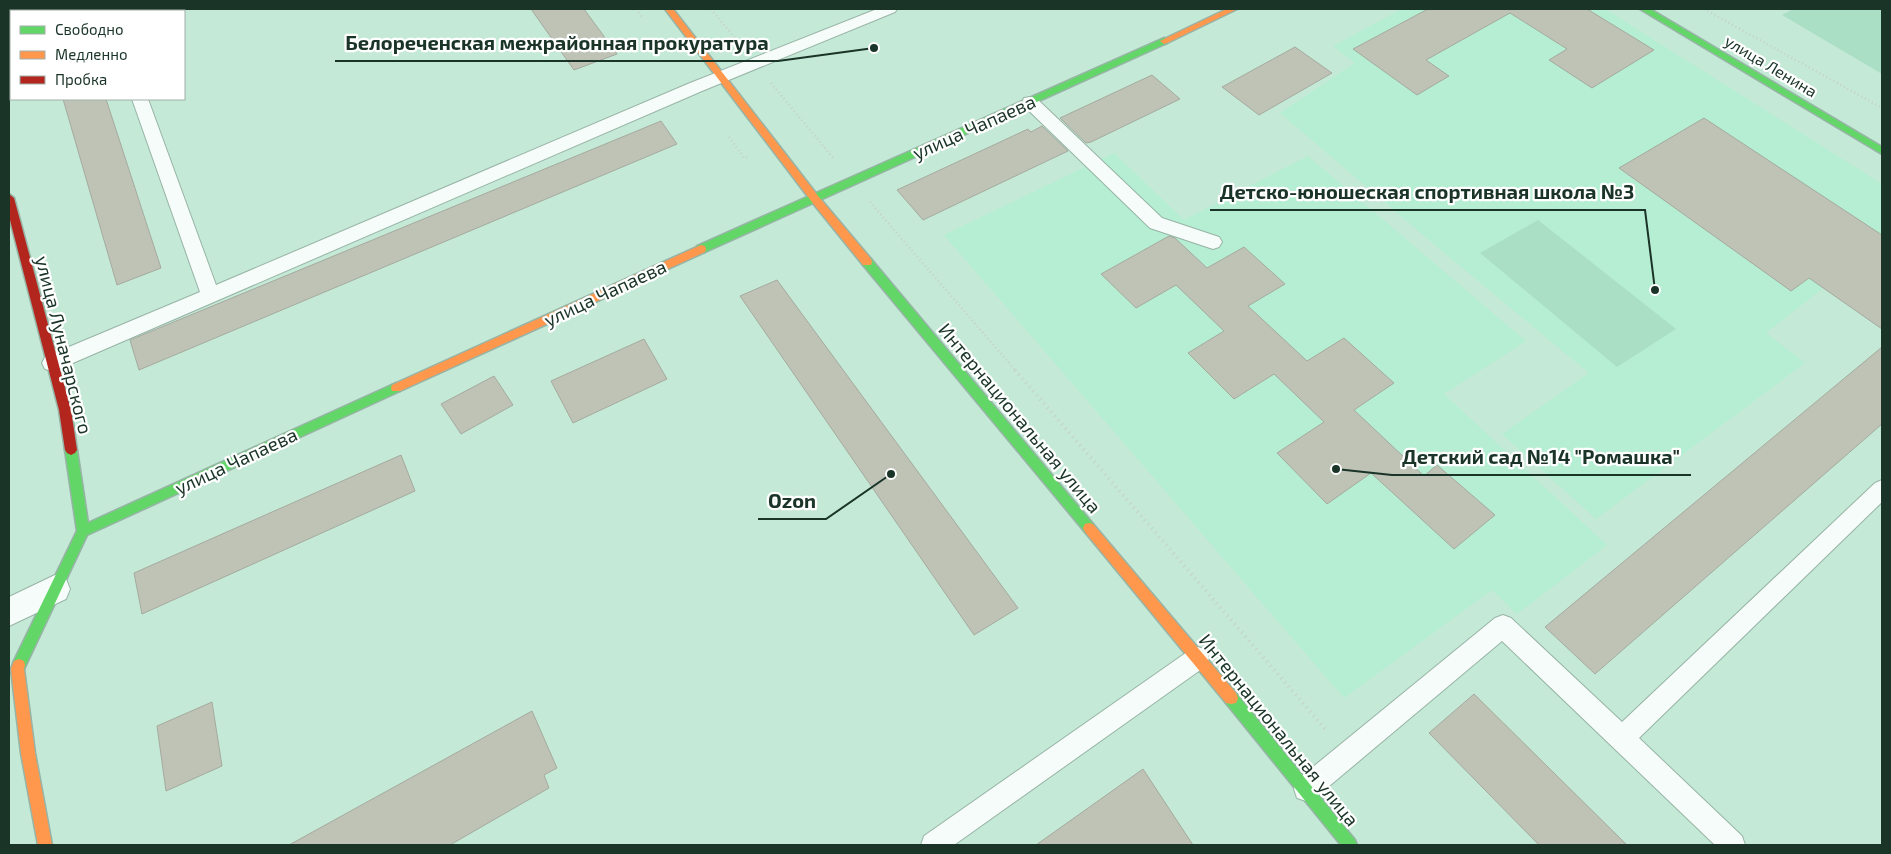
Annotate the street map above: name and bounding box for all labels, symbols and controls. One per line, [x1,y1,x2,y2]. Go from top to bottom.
legend [10,10,185,100]
text: Свободно [55,20,124,38]
callout: Белореченская межрайонная прокуратура [335,26,778,61]
text: Белореченская межрайонная прокуратура [345,30,769,54]
street label: улица Ленина [1721,31,1821,101]
text: Медленно [55,45,128,63]
text: Пробка [55,70,107,88]
street label: улица Чапаева [909,89,1039,165]
callout: Детско-юношеская спортивная школа №3 [1210,175,1645,210]
text: Детско-юношеская спортивная школа №3 [1220,179,1634,203]
street label: улица Луначарского [30,253,98,437]
street label: улица Чапаева [540,254,670,332]
street label: Интернациональная улица [933,318,1107,518]
street label: улица Чапаева [171,422,301,500]
callout: Детский сад №14 "Ромашка" [1392,440,1691,475]
text: Детский сад №14 "Ромашка" [1402,444,1680,468]
callout: Ozon [758,484,826,519]
text: Ozon [768,488,816,512]
street label: Интернациональная улица [1194,629,1364,831]

